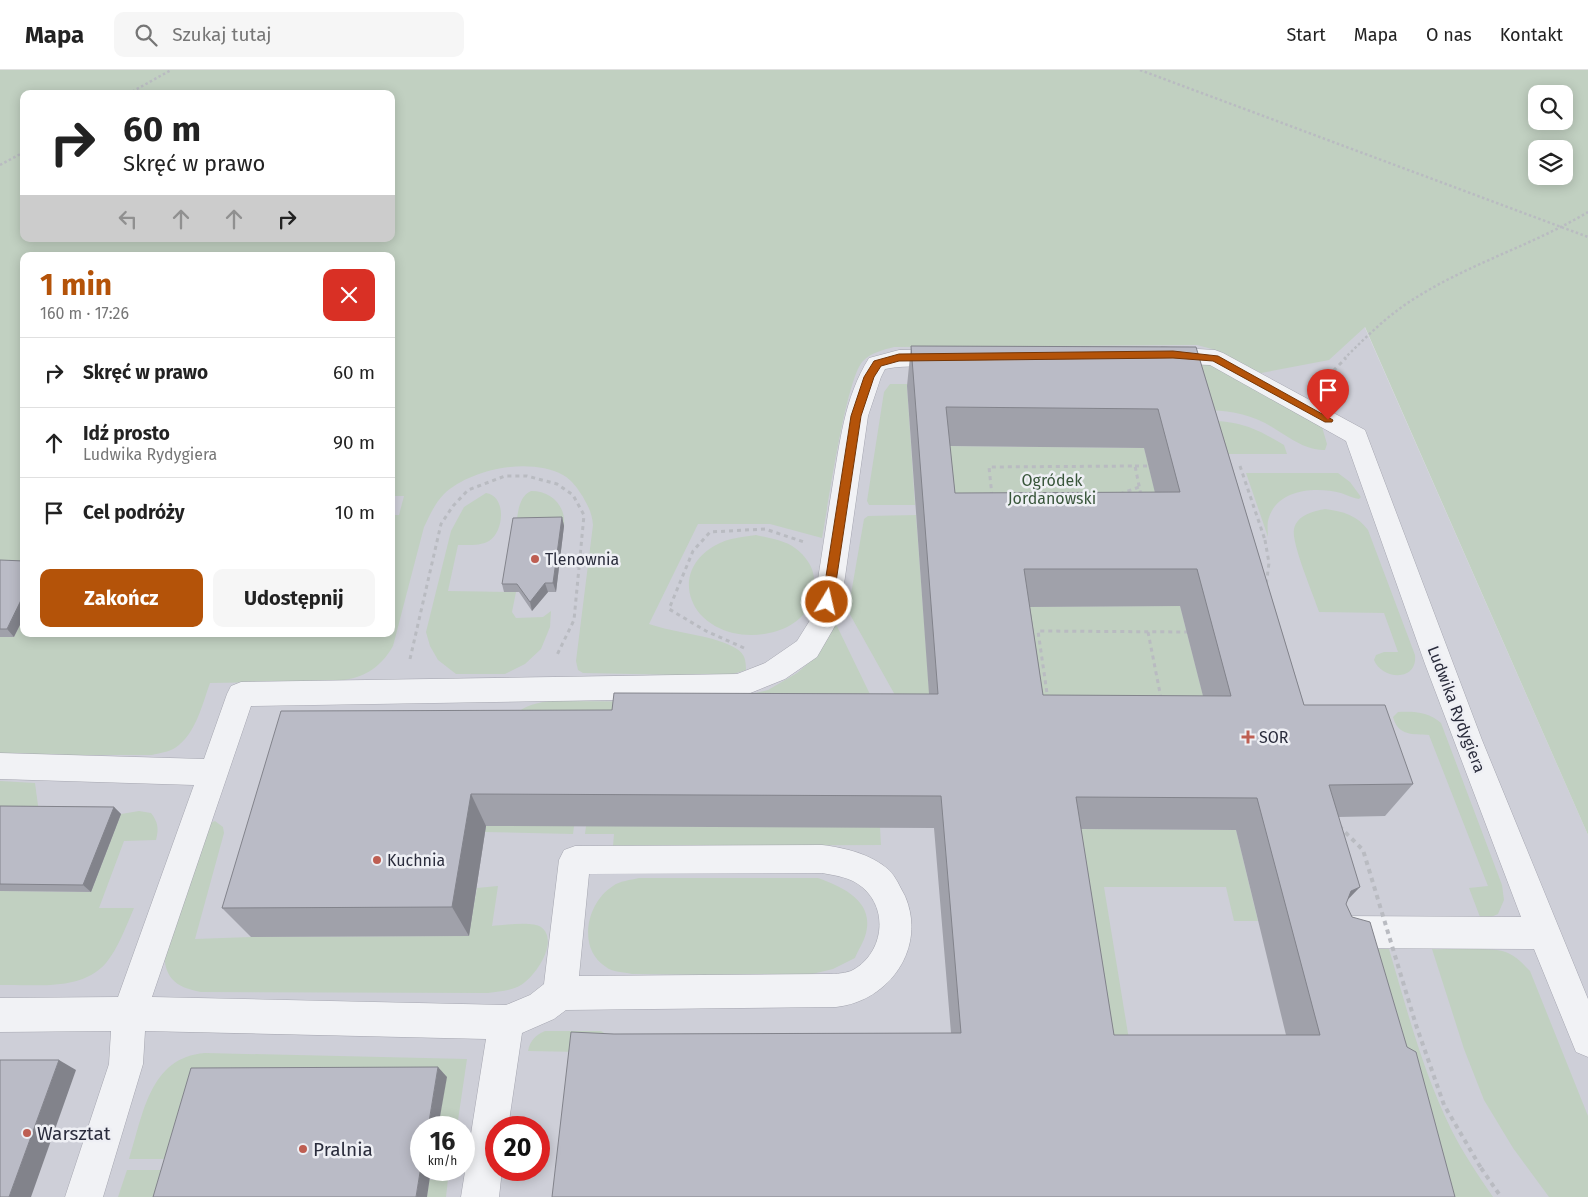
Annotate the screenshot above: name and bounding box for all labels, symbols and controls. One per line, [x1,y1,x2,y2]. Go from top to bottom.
search box [114,12,464,57]
text: Mapa [25,21,84,49]
icon: search [132,21,160,49]
text: Szukaj tutaj [172,23,272,46]
text: Start [1286,24,1326,46]
text: Mapa [1354,24,1398,46]
text: O nas [1426,24,1472,46]
text: Kontakt [1500,24,1563,46]
map controls [1528,85,1573,185]
button: search [1528,85,1573,130]
text: 60 m [123,108,201,150]
icon: right [40,110,105,175]
button: layers [1528,140,1573,185]
text: Skręć w prawo [123,150,265,177]
icon: left [114,205,142,233]
icon: ahead [167,205,195,233]
icon: ahead [220,205,248,233]
icon: right [273,205,301,233]
text: 1 min [40,267,112,303]
button: close [323,269,375,321]
text: 160 m · 17:26 [40,304,129,323]
icon: right [40,359,68,387]
text: Skręć w prawo [83,361,208,384]
text: 60 m [333,361,375,384]
pin [1307,369,1349,420]
icon: arrive [1314,376,1342,404]
text: Idź prosto [83,422,170,445]
icon: ahead [40,429,68,457]
text: 90 m [333,431,375,454]
text: Ludwika Rydygiera [83,445,217,464]
park label: Ogródek Jordanowski [1008,471,1096,508]
icon: arrive [40,499,68,527]
text: Cel podróży [83,501,185,524]
text: 10 m [335,501,375,524]
place label: Tlenownia [545,550,619,569]
marker: Tlenownia [529,553,541,565]
button: Zakończ [40,569,203,627]
button: Udostępnij [213,569,375,627]
position arrow [800,575,852,627]
street label: Ludwika Rydygiera [1424,643,1489,775]
place label: SOR [1259,728,1289,747]
marker: SOR [1241,730,1255,744]
place label: Kuchnia [387,851,445,870]
marker: Kuchnia [371,854,383,866]
speed limit sign: 20 [485,1116,550,1181]
place label: Warsztat [37,1122,111,1145]
marker: Warsztat [21,1127,33,1139]
text: 16 [430,1127,455,1157]
place label: Pralnia [313,1138,373,1161]
marker: Pralnia [297,1143,309,1155]
text: km/h [428,1154,457,1168]

